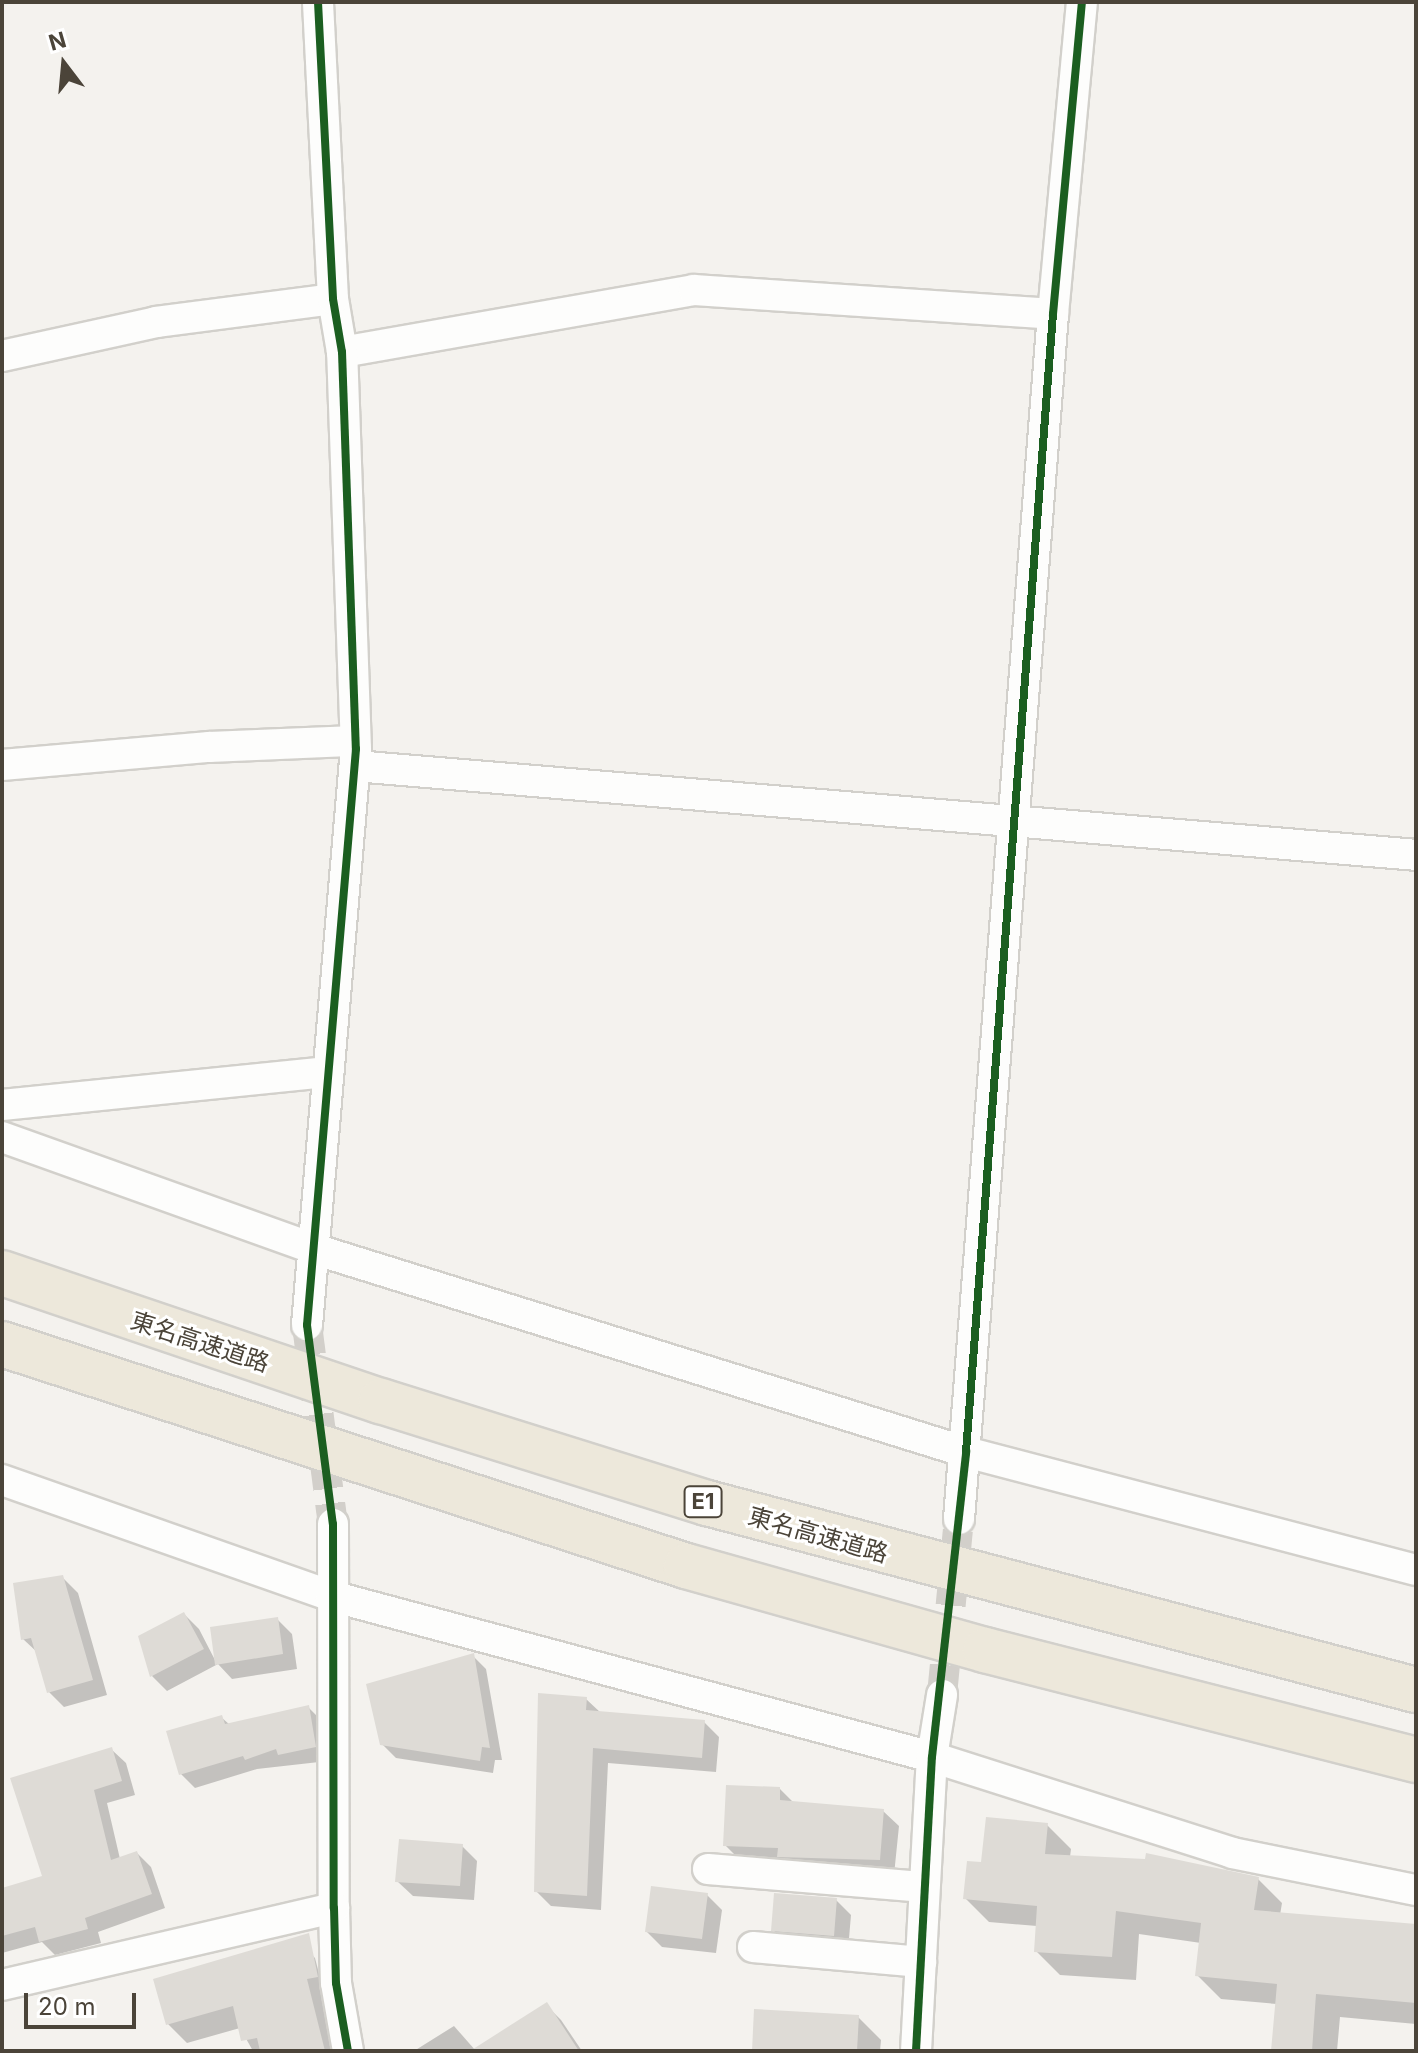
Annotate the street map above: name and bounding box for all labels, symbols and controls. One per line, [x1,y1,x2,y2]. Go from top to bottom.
north arrow [24,24,104,104]
text: N [46,26,69,56]
street label: 東名高速道路 [127,1306,273,1378]
road number: E1 [683,1484,723,1520]
street label: 東名高速道路 [745,1501,891,1569]
scale bar [28,1977,140,2027]
text: 20 m [38,1992,96,2021]

